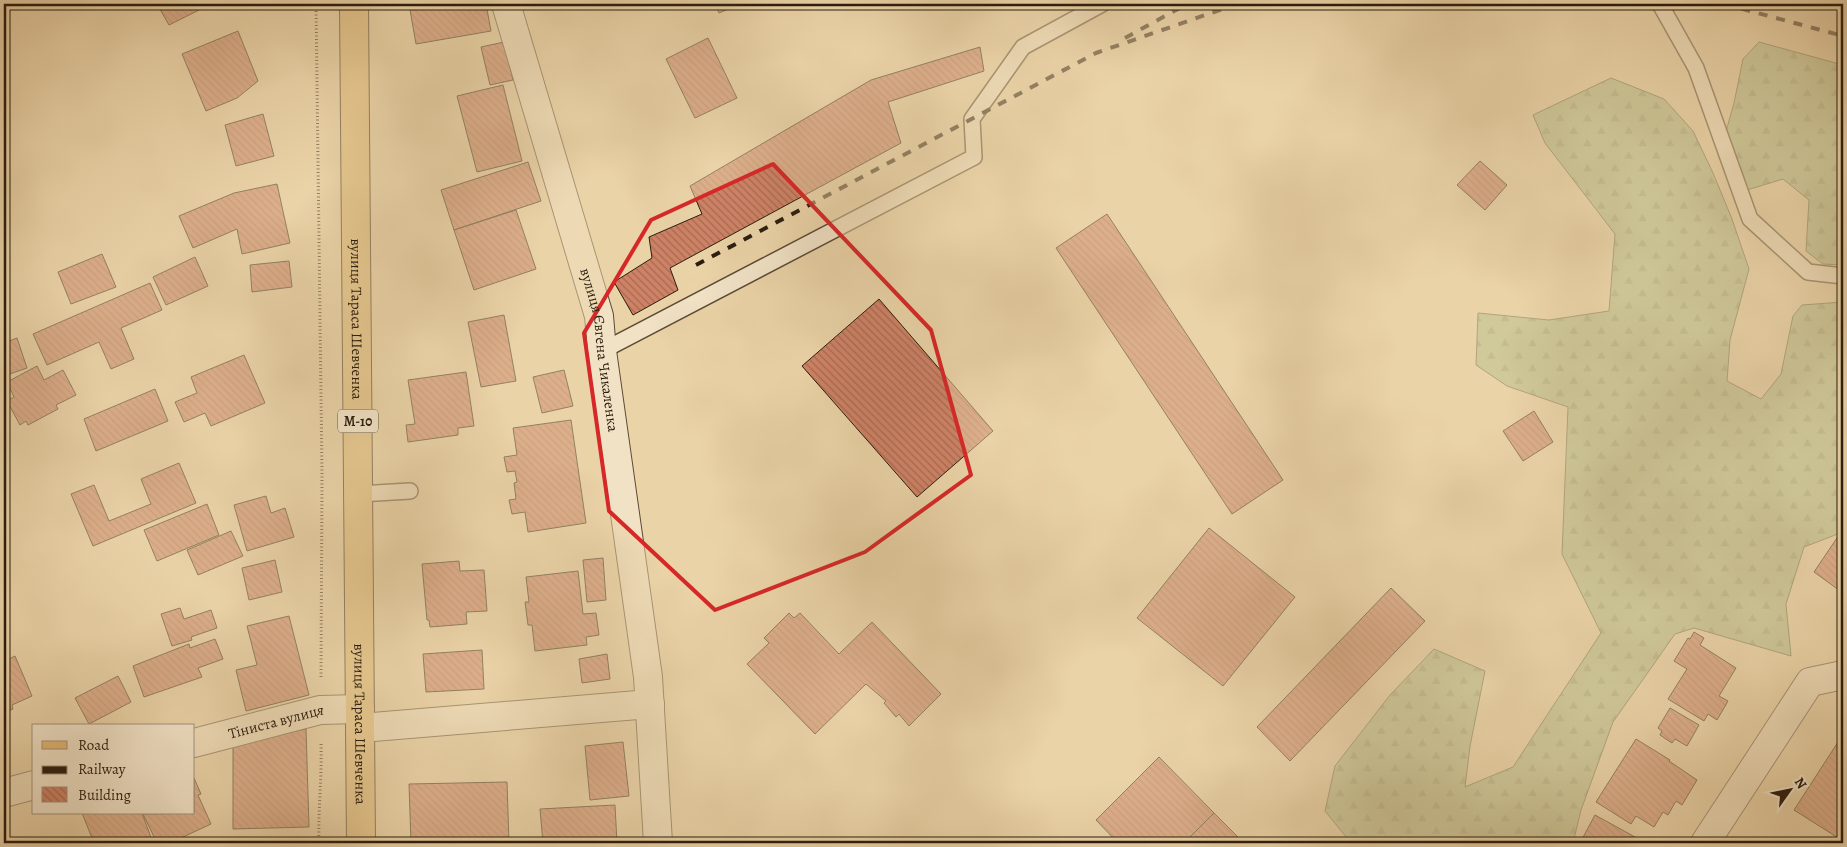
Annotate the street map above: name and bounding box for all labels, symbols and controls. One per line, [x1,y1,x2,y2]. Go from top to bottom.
street label: вулиця Тараса Шевченка [346,238,367,400]
street label: вулиця Євгена Чикаленка [575,266,623,433]
road number: М-10 [338,410,378,432]
street label: вулиця Тараса Шевченка [349,643,371,805]
street label: Тіниста вулиця [226,700,324,744]
legend [32,724,195,814]
text: Road [78,735,110,755]
text: Railway [78,759,126,779]
north arrow [1764,764,1814,814]
text: N [1790,774,1811,793]
text: Building [78,785,131,805]

